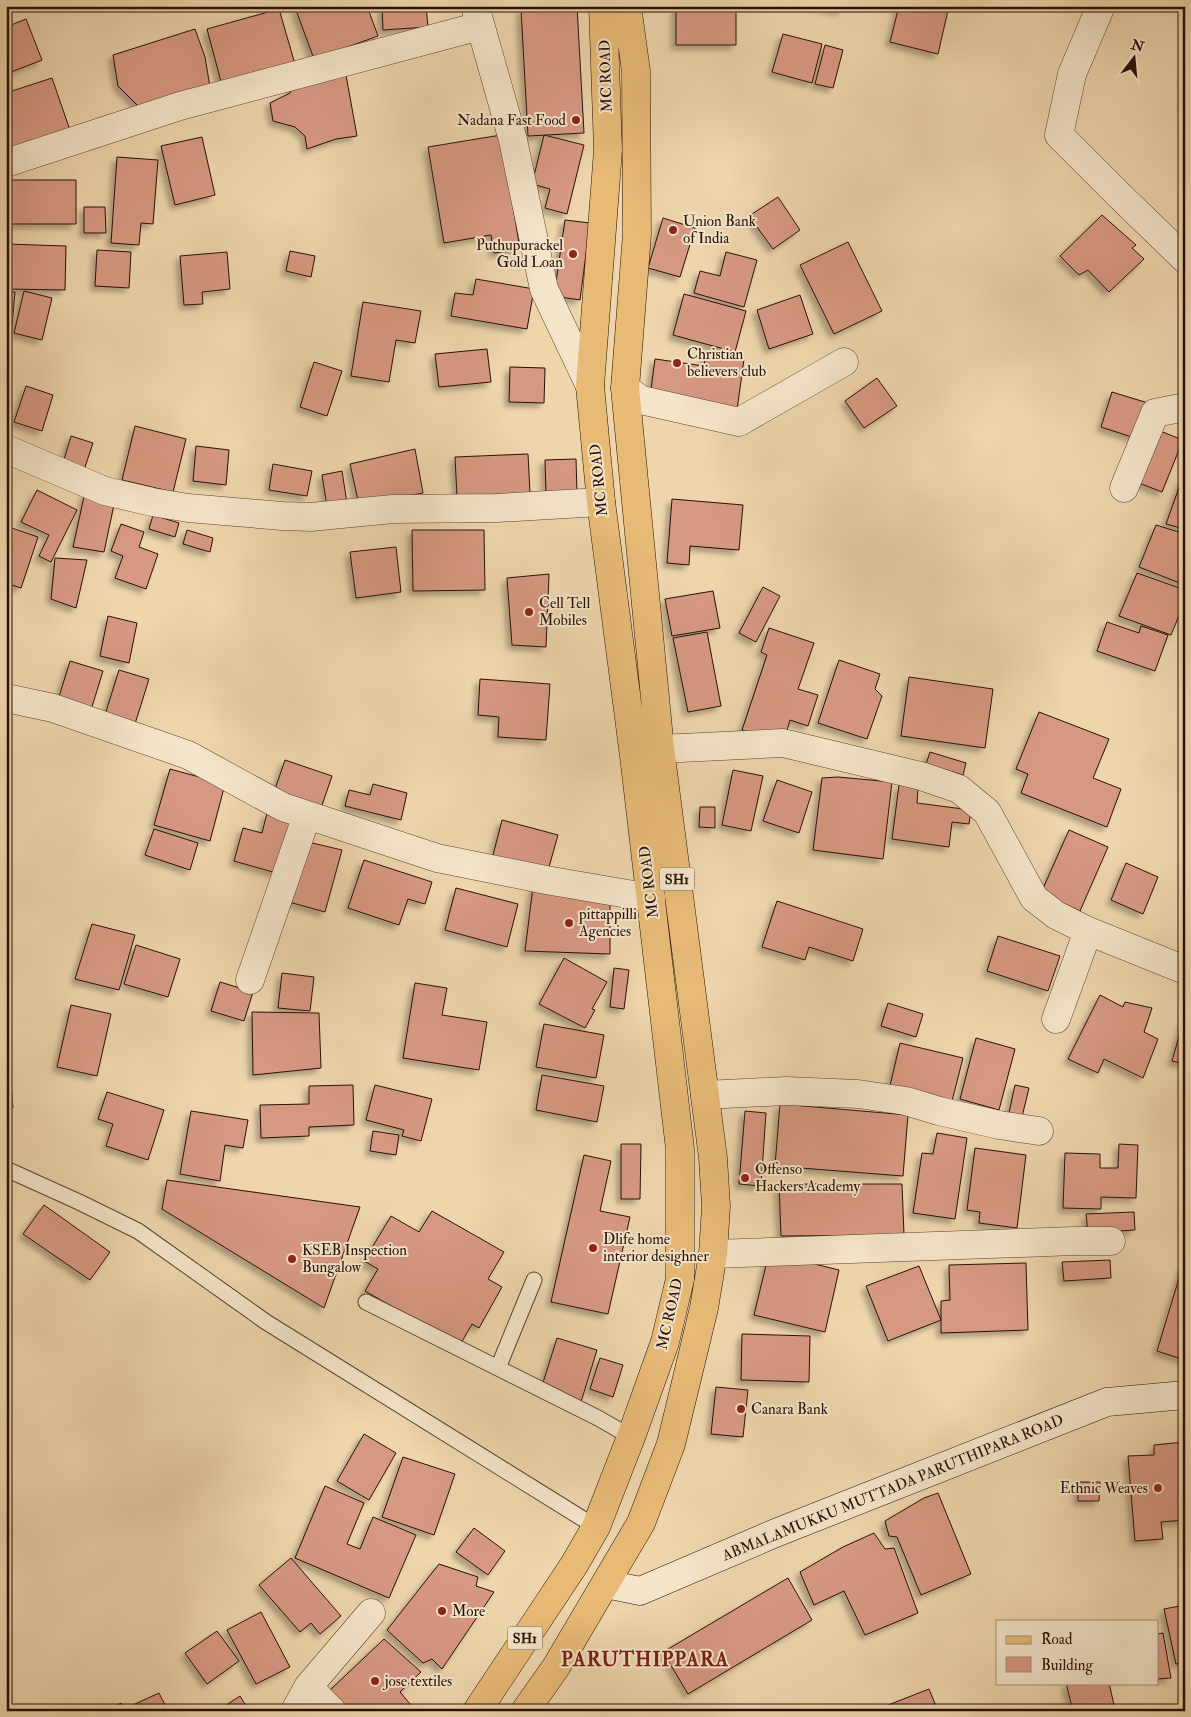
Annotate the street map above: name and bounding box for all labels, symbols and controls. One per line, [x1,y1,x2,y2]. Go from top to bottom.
north arrow [1108,32,1158,82]
text: N [1128,36,1146,56]
street label: MC ROAD [595,39,617,113]
place label: Nadana Fast Food [457,111,567,130]
marker: Nadana Fast Food [570,114,582,126]
place label: Union Bank of India [683,212,756,248]
marker: Union Bank of India [667,224,679,236]
place label: Puthupurackel Gold Loan [476,236,563,272]
marker: Puthupurackel Gold Loan [567,248,579,260]
place label: Christian believers club [687,345,766,381]
marker: Christian believers club [671,357,683,369]
street label: MC ROAD [586,443,612,517]
place label: Cell Tell Mobiles [539,594,590,630]
marker: Cell Tell Mobiles [523,606,535,618]
street label: MC ROAD [635,845,663,919]
road number: SH1 [660,868,694,891]
place label: pittappilli Agencies [578,905,637,941]
marker: pittappilli Agencies [563,917,575,929]
place label: Offenso Hackers Academy [755,1160,860,1196]
marker: Offenso Hackers Academy [739,1172,751,1184]
place label: Dlife home interior desighner [603,1230,709,1266]
place label: KSEB Inspection Bungalow [302,1241,407,1277]
marker: Dlife home interior desighner [587,1242,599,1254]
marker: KSEB Inspection Bungalow [286,1253,298,1265]
street label: MC ROAD [653,1276,687,1352]
place label: Canara Bank [751,1400,828,1419]
marker: Canara Bank [735,1403,747,1415]
street label: ABMALAMUKKU MUTTADA PARUTHIPARA ROAD [719,1411,1067,1566]
place label: Ethnic Weaves [1060,1479,1148,1498]
marker: Ethnic Weaves [1152,1482,1164,1494]
place label: More [452,1602,485,1621]
marker: More [436,1605,448,1617]
legend [996,1620,1158,1684]
road number: SH1 [508,1626,542,1650]
text: Road [1041,1630,1073,1649]
district label: PARUTHIPPARA [561,1647,729,1672]
text: Building [1041,1656,1093,1675]
place label: jose textiles [382,1672,452,1691]
marker: jose textiles [369,1675,381,1687]

